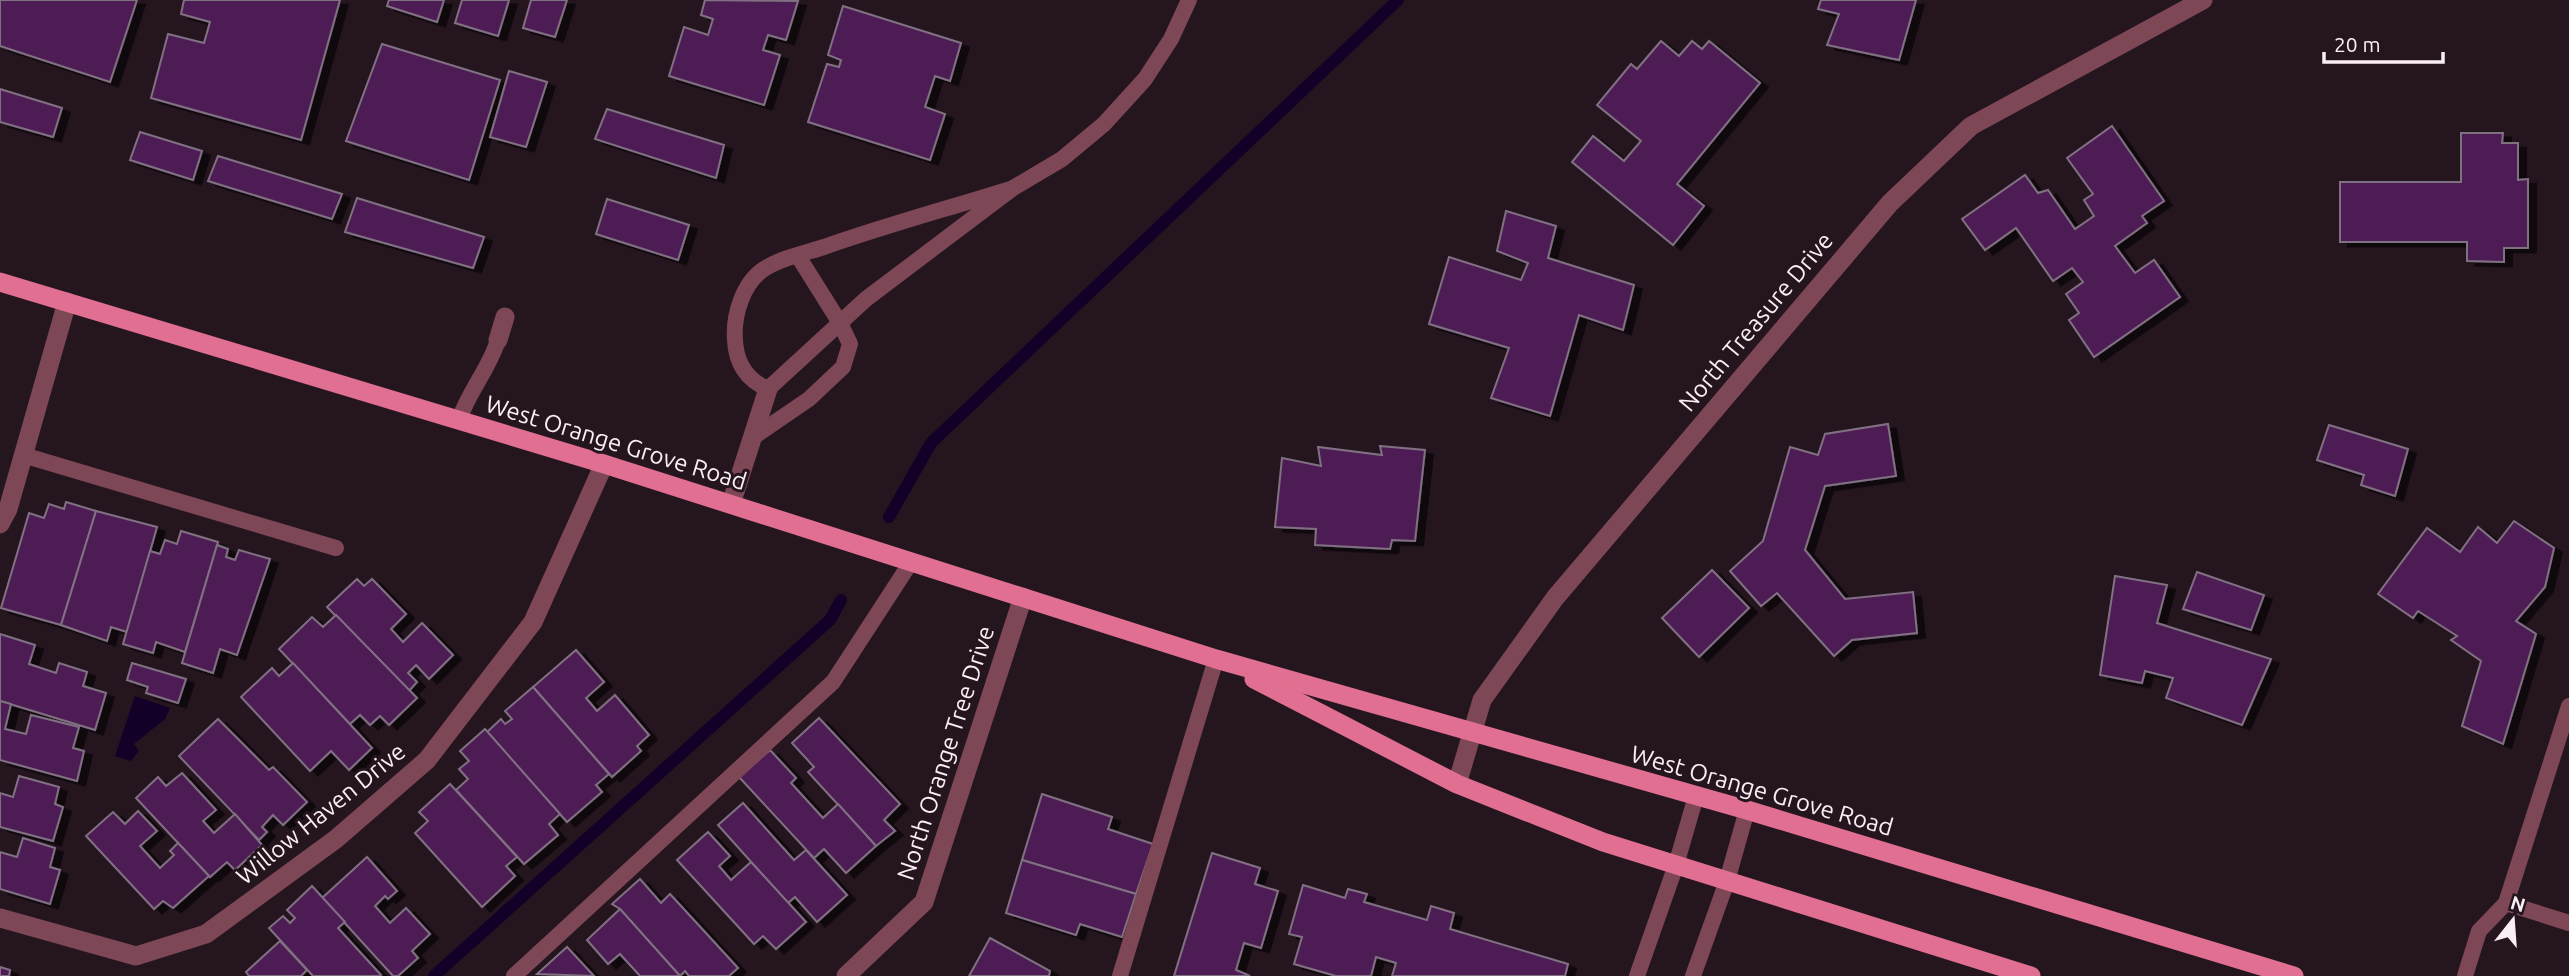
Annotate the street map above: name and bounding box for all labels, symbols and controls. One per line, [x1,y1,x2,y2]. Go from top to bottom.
scale bar [2324,21,2443,65]
text: 20 m [2334,32,2381,56]
street label: North Treasure Drive [1673,227,1838,416]
street label: West Orange Grove Road [482,390,750,495]
street label: North Orange Tree Drive [892,622,999,883]
street label: Willow Haven Drive [231,737,410,890]
street label: West Orange Grove Road [1628,740,1896,841]
north arrow [2478,885,2548,955]
text: N [2508,891,2528,916]

